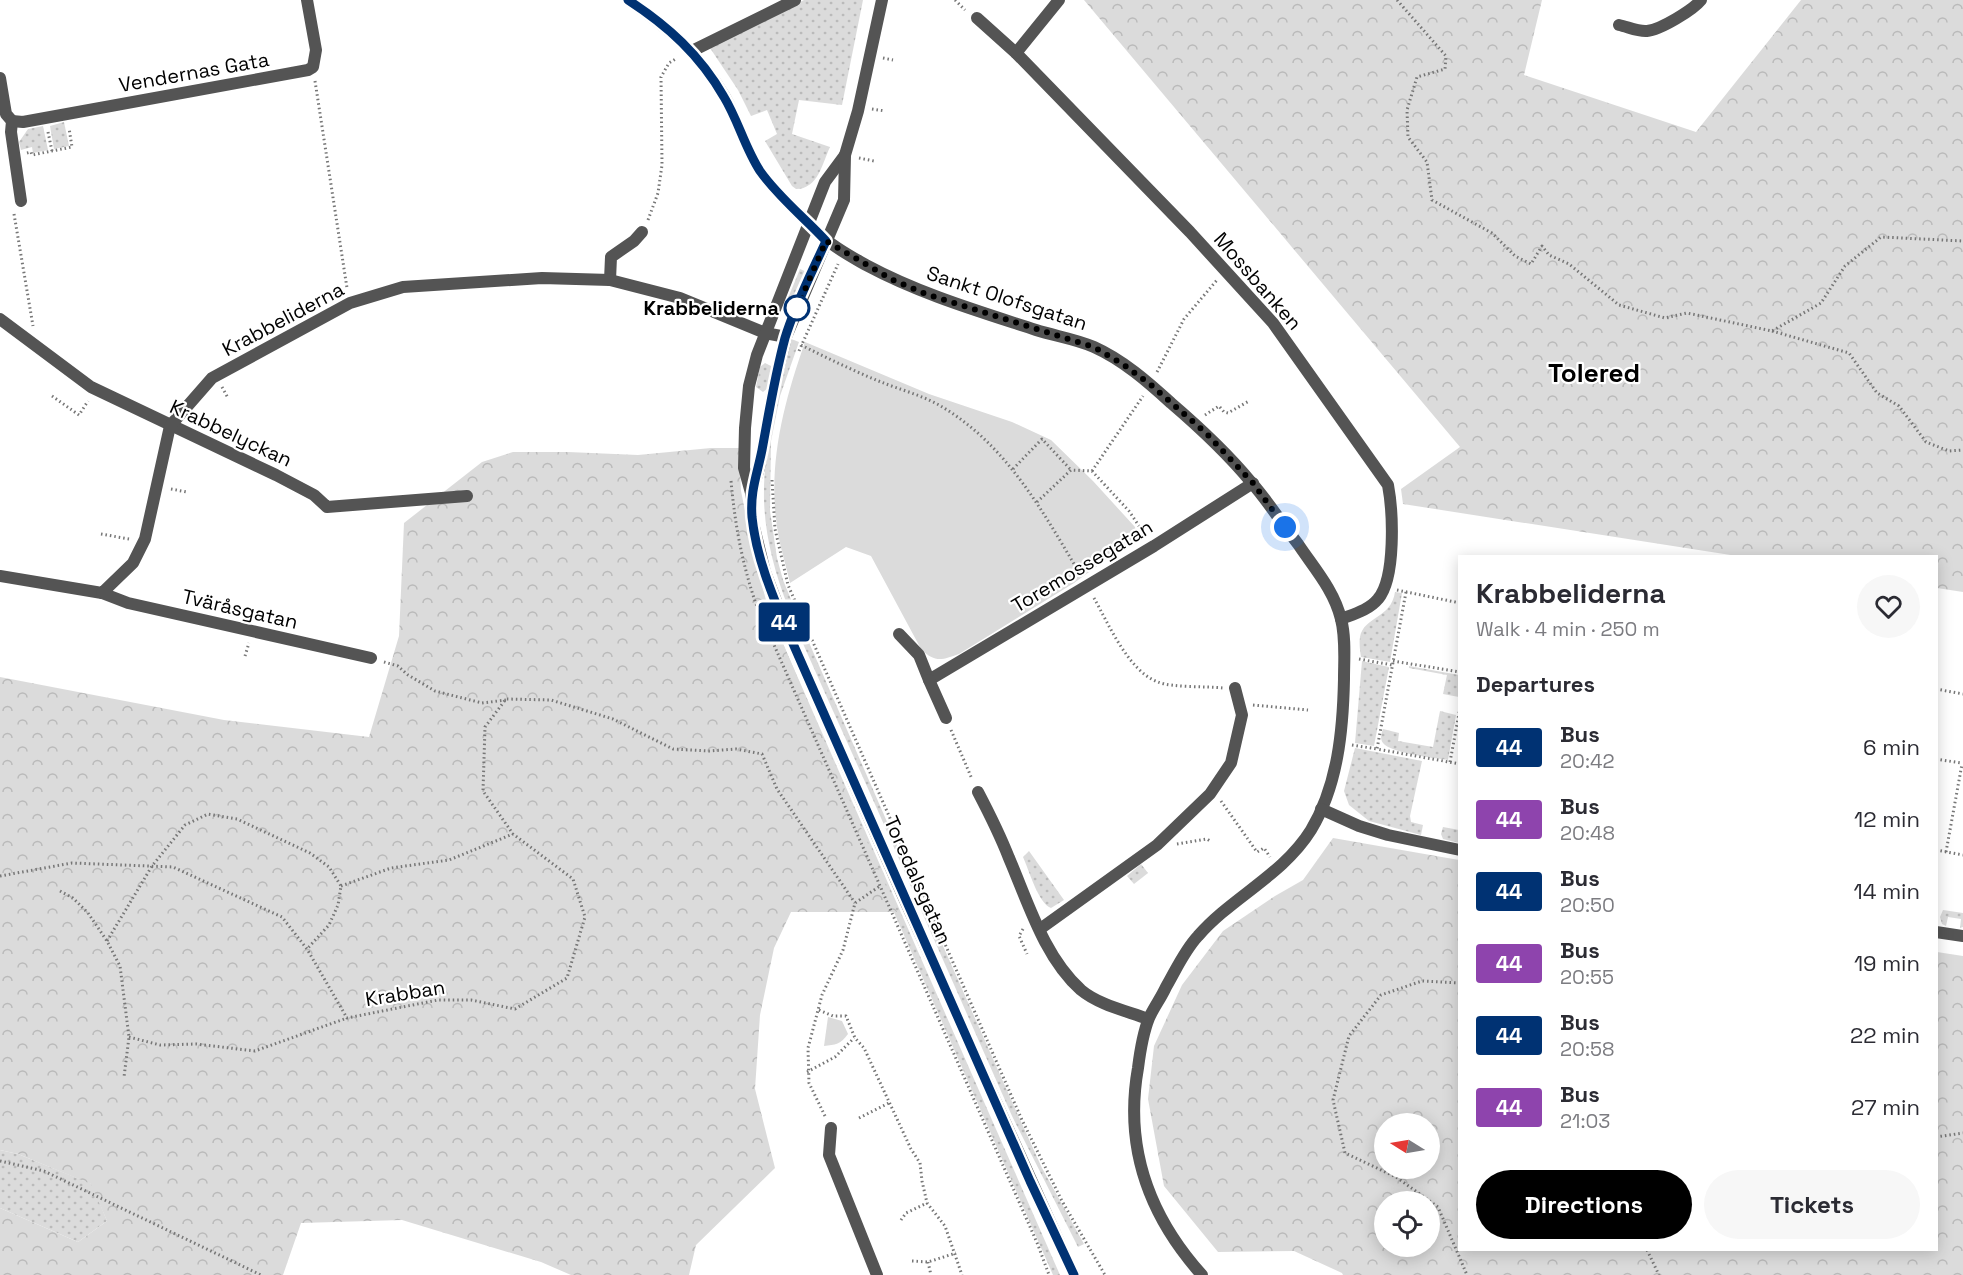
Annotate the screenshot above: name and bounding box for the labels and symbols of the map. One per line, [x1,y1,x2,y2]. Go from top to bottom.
street label: Vendernas Gata [117,46,271,98]
street label: Mossbanken [1208,227,1308,335]
street label: Sankt Olofsgatan [923,260,1091,336]
street label: Krabbeliderna [218,276,348,362]
place label: Krabbeliderna [643,295,779,321]
marker: Krabbeliderna [784,295,810,321]
district label: Tolered [1548,356,1640,390]
street label: Krabbelyckan [166,393,296,473]
your location [1270,512,1300,542]
street label: Toremossegatan [1007,514,1157,618]
street label: Tväråsgatan [180,583,300,635]
line badge: 44 [757,602,811,642]
street label: Toredalsgatan [878,812,958,948]
street label: Krabban [363,974,447,1012]
north arrow [1374,1113,1440,1179]

